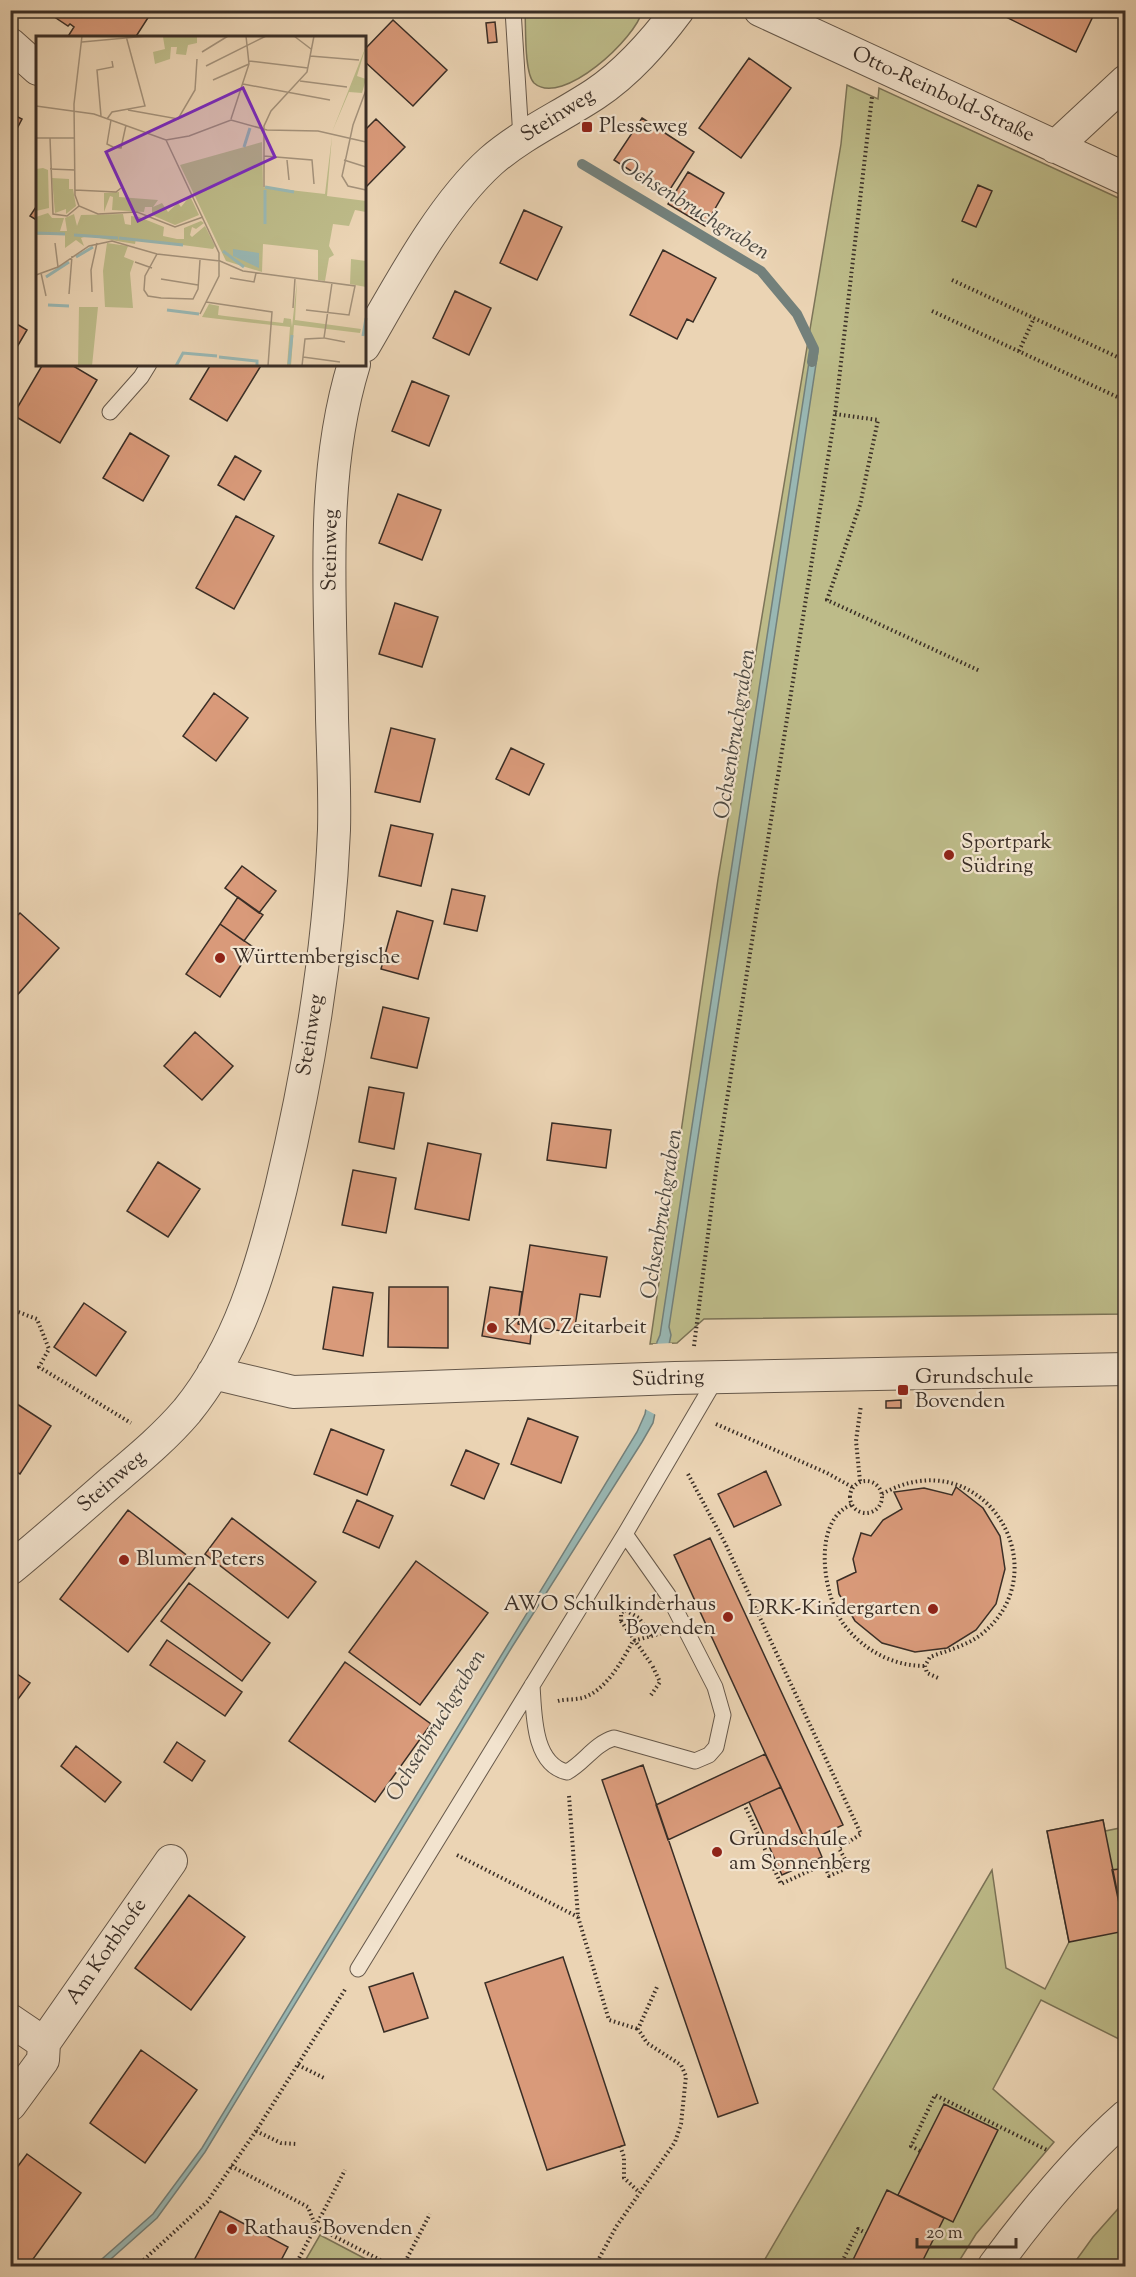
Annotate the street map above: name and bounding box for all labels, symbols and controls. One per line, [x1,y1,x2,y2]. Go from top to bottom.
inset map [36,36,366,366]
street label: Otto-Reinbold-Straße [847,39,1039,151]
street label: Steinweg [515,81,601,151]
place label: Plesseweg [599,112,687,142]
marker: Plesseweg [580,120,594,134]
water label: Ochsenbruchgraben [612,151,776,269]
street label: Steinweg [315,509,347,591]
water label: Ochsenbruchgraben [707,646,765,822]
place label: Sportpark Südring [961,828,1053,882]
marker: Sportpark Südring [942,848,956,862]
place label: Württembergische [232,943,400,973]
marker: Württembergische [213,951,227,965]
street label: Steinweg [290,992,332,1078]
water label: Ochsenbruchgraben [634,1126,692,1302]
place label: KMO Zeitarbeit [504,1313,647,1343]
marker: KMO Zeitarbeit [485,1321,499,1335]
street label: Südring [631,1363,705,1395]
place label: Grundschule Bovenden [915,1363,1034,1417]
marker: Grundschule Bovenden [896,1383,910,1397]
street label: Steinweg [71,1444,153,1520]
place label: Blumen Peters [136,1545,264,1575]
marker: Blumen Peters [117,1553,131,1567]
place label: AWO Schulkinderhaus Bovenden [504,1590,716,1644]
place label: DRK-Kindergarten [748,1594,921,1624]
marker: DRK-Kindergarten [926,1602,940,1616]
marker: AWO Schulkinderhaus Bovenden [721,1610,735,1624]
water label: Ochsenbruchgraben [379,1644,495,1808]
place label: Grundschule am Sonnenberg [729,1825,871,1879]
marker: Grundschule am Sonnenberg [710,1845,724,1859]
street label: Am Korbhofe [59,1893,155,2011]
scale bar [917,2211,1016,2249]
place label: Rathaus Bovenden [244,2214,413,2244]
text: 20 m [926,2221,963,2247]
marker: Rathaus Bovenden [225,2222,239,2236]

